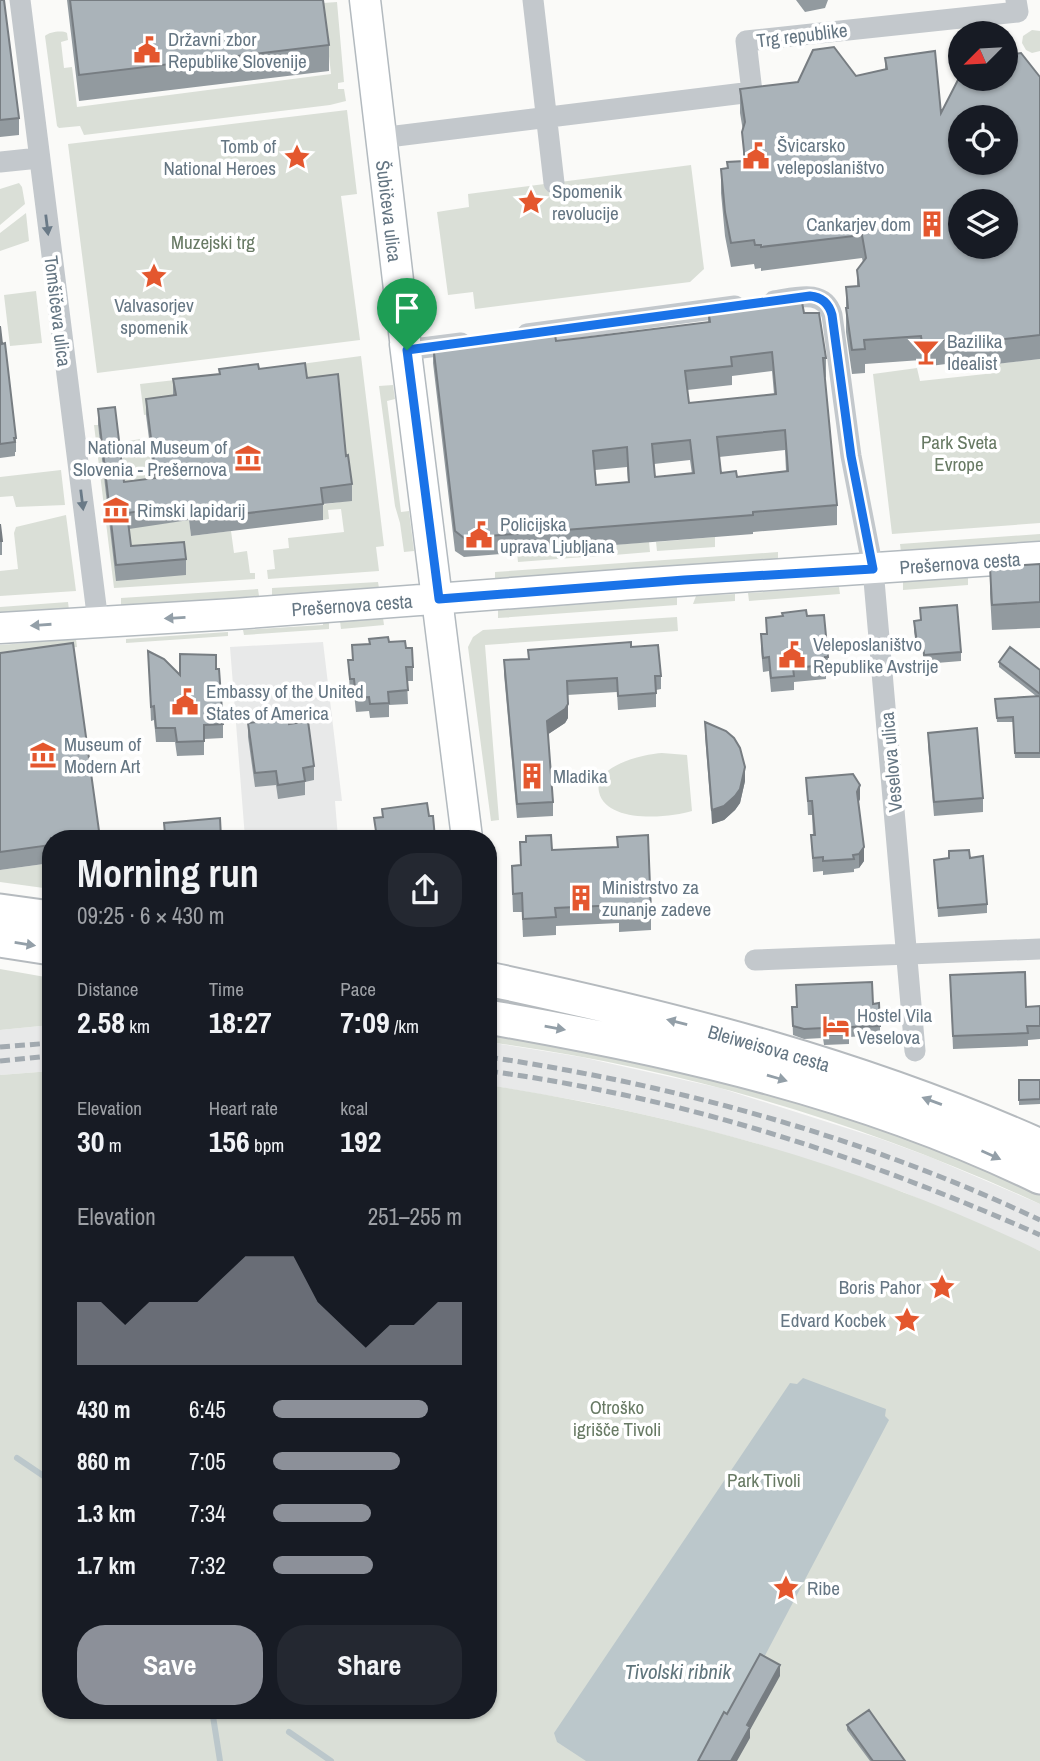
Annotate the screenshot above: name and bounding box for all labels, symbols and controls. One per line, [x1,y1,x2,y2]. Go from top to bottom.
street label: Trg republike [755,17,849,53]
north arrow [948,21,1018,91]
map controls [948,21,1018,259]
place label: Državni zbor Republike Slovenije [168,26,307,74]
public building icon: Državni zbor Republike Slovenije [132,35,162,65]
button: locate [948,105,1018,175]
place label: Švicarsko veleposlaništvo [777,132,884,180]
place label: Tomb of National Heroes [163,133,277,181]
public building icon: Švicarsko veleposlaništvo [741,141,771,171]
place icon: Tomb of National Heroes [282,142,312,172]
street label: Šubičeva ulica [370,159,408,264]
place label: Spomenik revolucije [552,178,622,226]
place icon: Spomenik revolucije [516,187,546,217]
button: layers [948,189,1018,259]
building icon: Cankarjev dom [917,209,947,239]
place label: Cankarjev dom [806,211,911,237]
one-way arrow [42,215,53,237]
park label: Muzejski trg [171,229,255,255]
street label: Tomšičeva ulica [38,254,78,368]
place icon: Valvasorjev spomenik [139,261,169,291]
pin [377,278,437,350]
icon: arrive [388,289,426,327]
place label: Valvasorjev spomenik [114,292,194,340]
place label: Bazilika Idealist [947,328,1003,376]
bar icon: Bazilika Idealist [911,337,941,367]
park label: Park Sveta Evrope [921,429,997,477]
place label: National Museum of Slovenia - Prešernova [73,434,228,482]
museum icon: National Museum of Slovenia - Prešernova [233,443,263,473]
one-way arrow [77,489,88,511]
museum icon: Rimski lapidarij [101,495,131,525]
place label: Rimski lapidarij [137,497,245,523]
place label: Policijska uprava Ljubljana [500,511,615,559]
public building icon: Policijska uprava Ljubljana [464,520,494,550]
street label: Prešernova cesta [899,546,1022,580]
street label: Prešernova cesta [291,588,414,622]
one-way arrow [164,613,186,624]
one-way arrow [29,620,51,631]
place label: Veleposlaništvo Republike Avstrije [813,631,938,679]
public building icon: Veleposlaništvo Republike Avstrije [777,640,807,670]
place label: Embassy of the United States of America [206,678,364,726]
public building icon: Embassy of the United States of America [170,687,200,717]
street label: Veselova ulica [874,710,908,813]
place label: Museum of Modern Art [64,731,142,779]
museum icon: Museum of Modern Art [28,740,58,770]
building icon: Mladika [517,761,547,791]
place label: Mladika [553,763,608,789]
text: Morning run [77,848,259,899]
button: share [388,853,462,927]
place label: Ministrstvo za zunanje zadeve [602,874,711,922]
building icon: Ministrstvo za zunanje zadeve [566,883,596,913]
text: 09:25 · 6 × 430 m [77,900,224,931]
one-way arrow [14,939,36,950]
text: Distance [77,976,138,1002]
text: Time [209,976,244,1002]
text: Pace [340,976,376,1002]
text: 2.58 [77,1002,125,1042]
text: 18:27 [209,1002,272,1042]
text: 7:09 [340,1002,390,1042]
place label: Hostel Vila Veselova [857,1002,932,1050]
hotel icon: Hostel Vila Veselova [821,1011,851,1041]
text: km [125,1013,150,1039]
text: /km [390,1013,419,1039]
one-way arrow [666,1016,688,1027]
street label: Bleiweisova cesta [705,1018,833,1078]
one-way arrow [545,1023,567,1034]
one-way arrow [767,1074,788,1084]
text: Elevation [77,1095,142,1121]
text: Heart rate [209,1095,278,1121]
text: kcal [340,1095,368,1121]
one-way arrow [921,1095,942,1106]
text: 30 [77,1121,104,1161]
text: 156 [209,1121,250,1161]
text: 192 [340,1121,381,1161]
text: m [104,1132,122,1158]
text: bpm [250,1132,284,1158]
one-way arrow [981,1149,1001,1161]
text: Elevation [77,1201,156,1232]
text: 251–255 m [368,1201,462,1232]
place icon: Boris Pahor [927,1272,957,1302]
place label: Boris Pahor [839,1274,922,1300]
place icon: Edvard Kocbek [892,1305,922,1335]
place label: Edvard Kocbek [780,1307,886,1333]
text: 430 m [77,1394,130,1425]
text: 6:45 [189,1394,226,1425]
park label: Otroško igrišče Tivoli [573,1394,661,1442]
text: 860 m [77,1446,130,1477]
text: 7:05 [189,1446,226,1477]
park label: Park Tivoli [727,1467,801,1493]
text: 1.3 km [77,1498,136,1529]
text: 7:34 [189,1498,226,1529]
text: 1.7 km [77,1550,136,1581]
text: 7:32 [189,1550,226,1581]
place icon: Ribe [771,1573,801,1603]
place label: Ribe [807,1575,840,1601]
button: Save [77,1625,263,1705]
button: Share [277,1625,462,1705]
water label: Tivolski ribnik [625,1657,733,1686]

